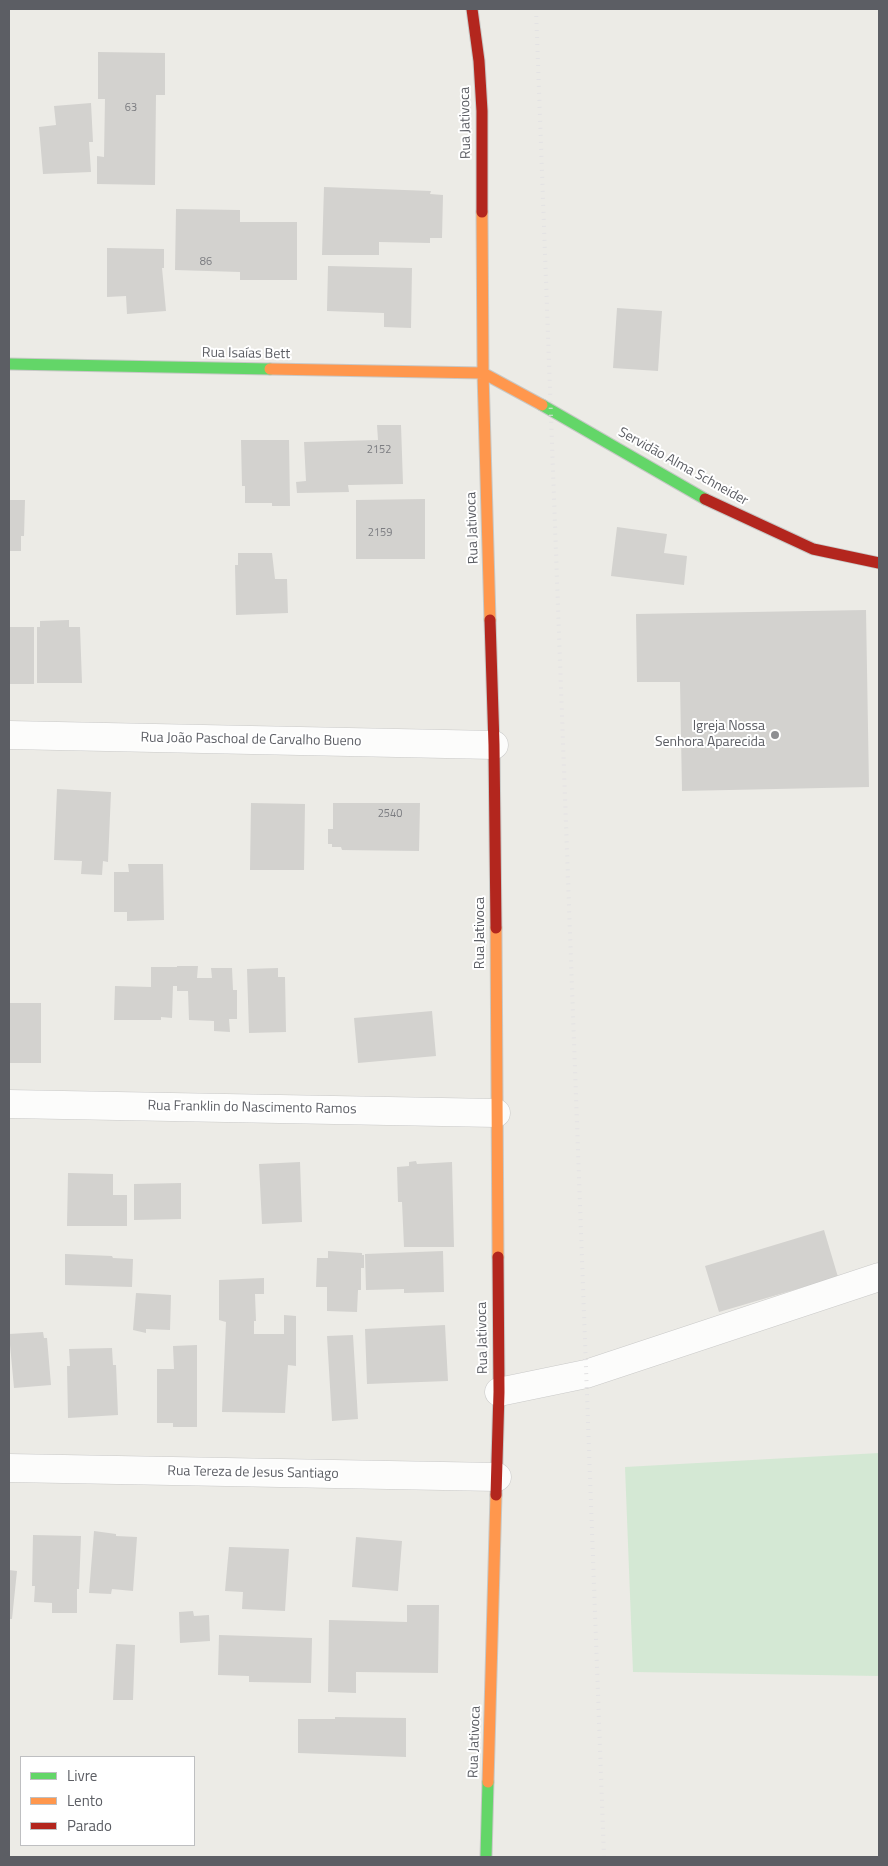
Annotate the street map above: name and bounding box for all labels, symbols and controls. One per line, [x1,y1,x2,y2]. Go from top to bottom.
street label: Rua Jativoca [457,87,475,159]
house number: 63 [125,101,137,115]
house number: 86 [200,255,212,269]
street label: Rua Isaías Bett [202,345,290,363]
street label: Servidão Alma Schneider [615,424,751,510]
house number: 2152 [367,443,391,457]
street label: Rua Jativoca [463,492,483,564]
house number: 2159 [368,526,392,540]
place label: Igreja Nossa Senhora Aparecida [655,719,765,752]
marker: Igreja Nossa Senhora Aparecida [769,729,781,741]
street label: Rua João Paschoal de Carvalho Bueno [140,730,362,750]
house number: 2540 [378,807,402,821]
street label: Rua Jativoca [473,897,489,969]
street label: Rua Franklin do Nascimento Ramos [147,1098,357,1118]
street label: Rua Jativoca [474,1302,492,1374]
street label: Rua Tereza de Jesus Santiago [167,1463,339,1483]
street label: Rua Jativoca [465,1706,485,1778]
legend [20,1756,195,1846]
text: Livre [67,1764,97,1787]
text: Lento [67,1789,103,1812]
text: Parado [67,1814,112,1837]

